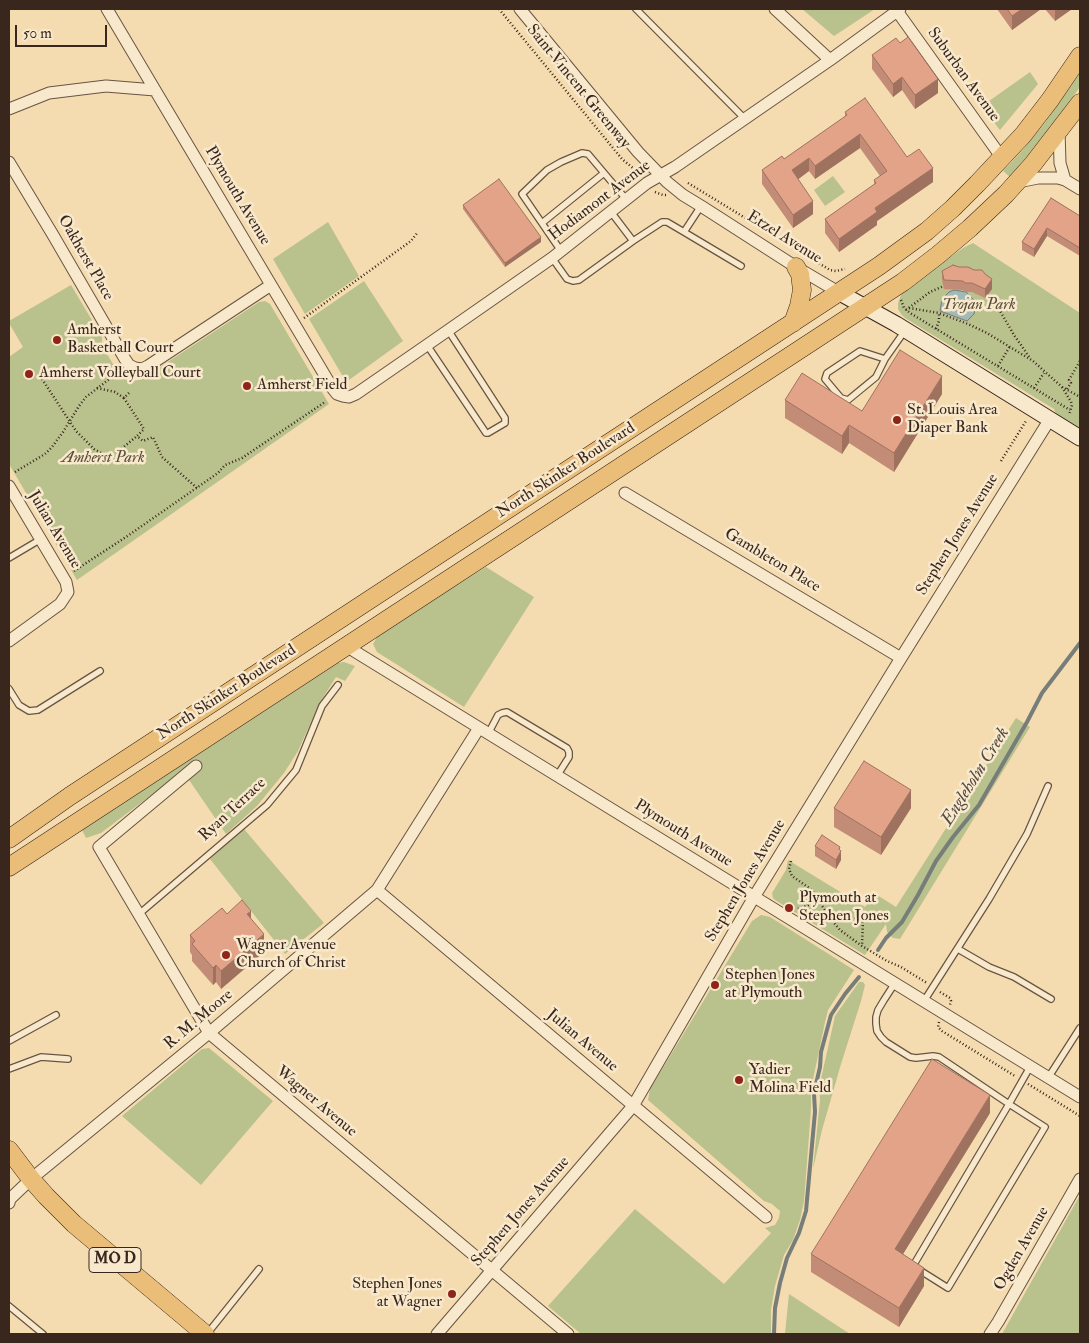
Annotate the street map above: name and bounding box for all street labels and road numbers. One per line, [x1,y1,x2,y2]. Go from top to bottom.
street label: Saint Vincent Greenway [522,21,634,153]
street label: Suburban Avenue [922,24,1004,126]
street label: Plymouth Avenue [200,143,274,249]
street label: Hodiamont Avenue [545,157,655,245]
street label: Etzel Avenue [743,207,825,269]
street label: Oakherst Place [53,212,117,304]
street label: North Skinker Boulevard [493,419,639,523]
street label: Stephen Jones Avenue [913,471,1003,599]
street label: Julian Avenue [23,488,85,572]
street label: Gambleton Place [721,525,823,597]
street label: North Skinker Boulevard [154,641,300,745]
street label: Ryan Terrace [196,774,270,846]
street label: Plymouth Avenue [630,796,736,872]
street label: Stephen Jones Avenue [702,816,790,946]
street label: R. M. Moore [161,986,237,1054]
street label: Julian Avenue [542,1006,622,1076]
street label: Wagner Avenue [272,1063,360,1141]
street label: Stephen Jones Avenue [468,1153,574,1271]
street label: Ogden Avenue [990,1204,1054,1294]
road number: MO D [89,1248,141,1272]

